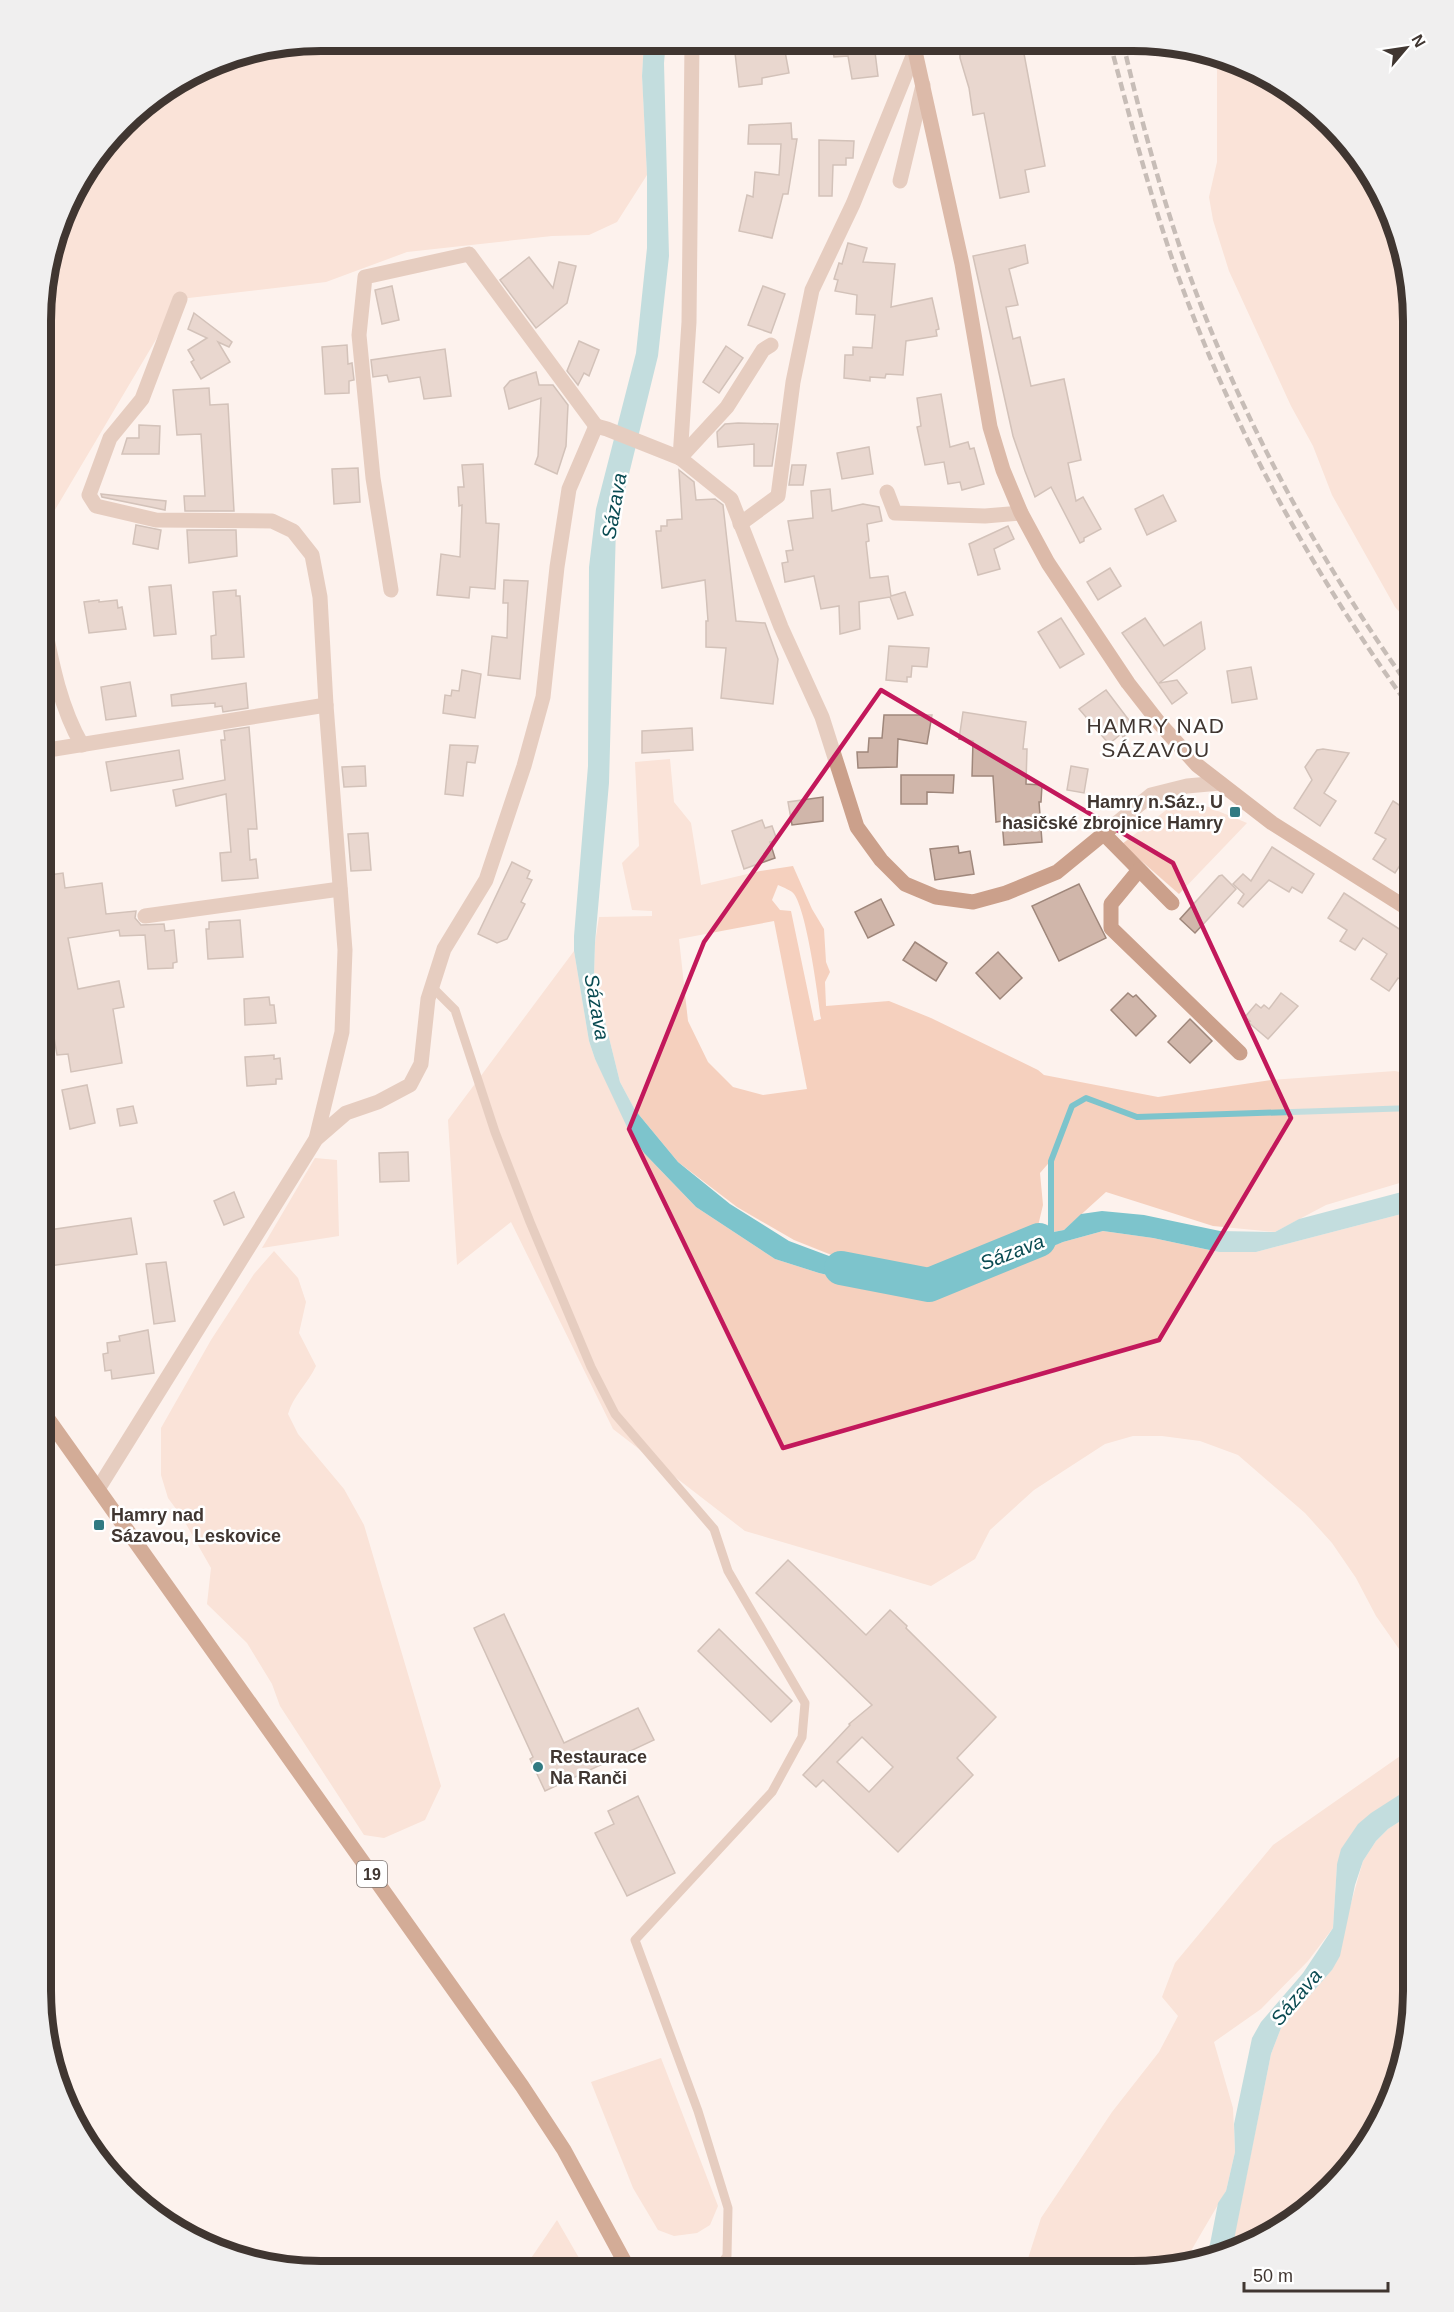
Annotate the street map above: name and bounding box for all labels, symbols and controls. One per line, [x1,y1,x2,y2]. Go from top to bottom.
north arrow [1376,18,1436,78]
text: N [1408,32,1429,50]
water label: Sázava [597,471,631,541]
district label: HAMRY NAD SÁZAVOU [1087,714,1225,761]
place label: Hamry n.Sáz., U hasičské zbrojnice Hamry [1002,792,1223,833]
marker: Hamry n.Sáz., U hasičské zbrojnice Hamry [1228,805,1242,819]
water label: Sázava [580,972,614,1042]
water label: Sázava [977,1230,1047,1274]
place label: Hamry nad Sázavou, Leskovice [111,1505,281,1546]
marker: Hamry nad Sázavou, Leskovice [92,1518,106,1532]
place label: Restaurace Na Ranči [550,1747,647,1788]
marker: Restaurace Na Ranči [531,1760,545,1774]
road number: 19 [357,1861,387,1887]
water label: Sázava [1266,1964,1326,2030]
scale bar [1244,2255,1388,2293]
text: 50 m [1253,2266,1293,2286]

